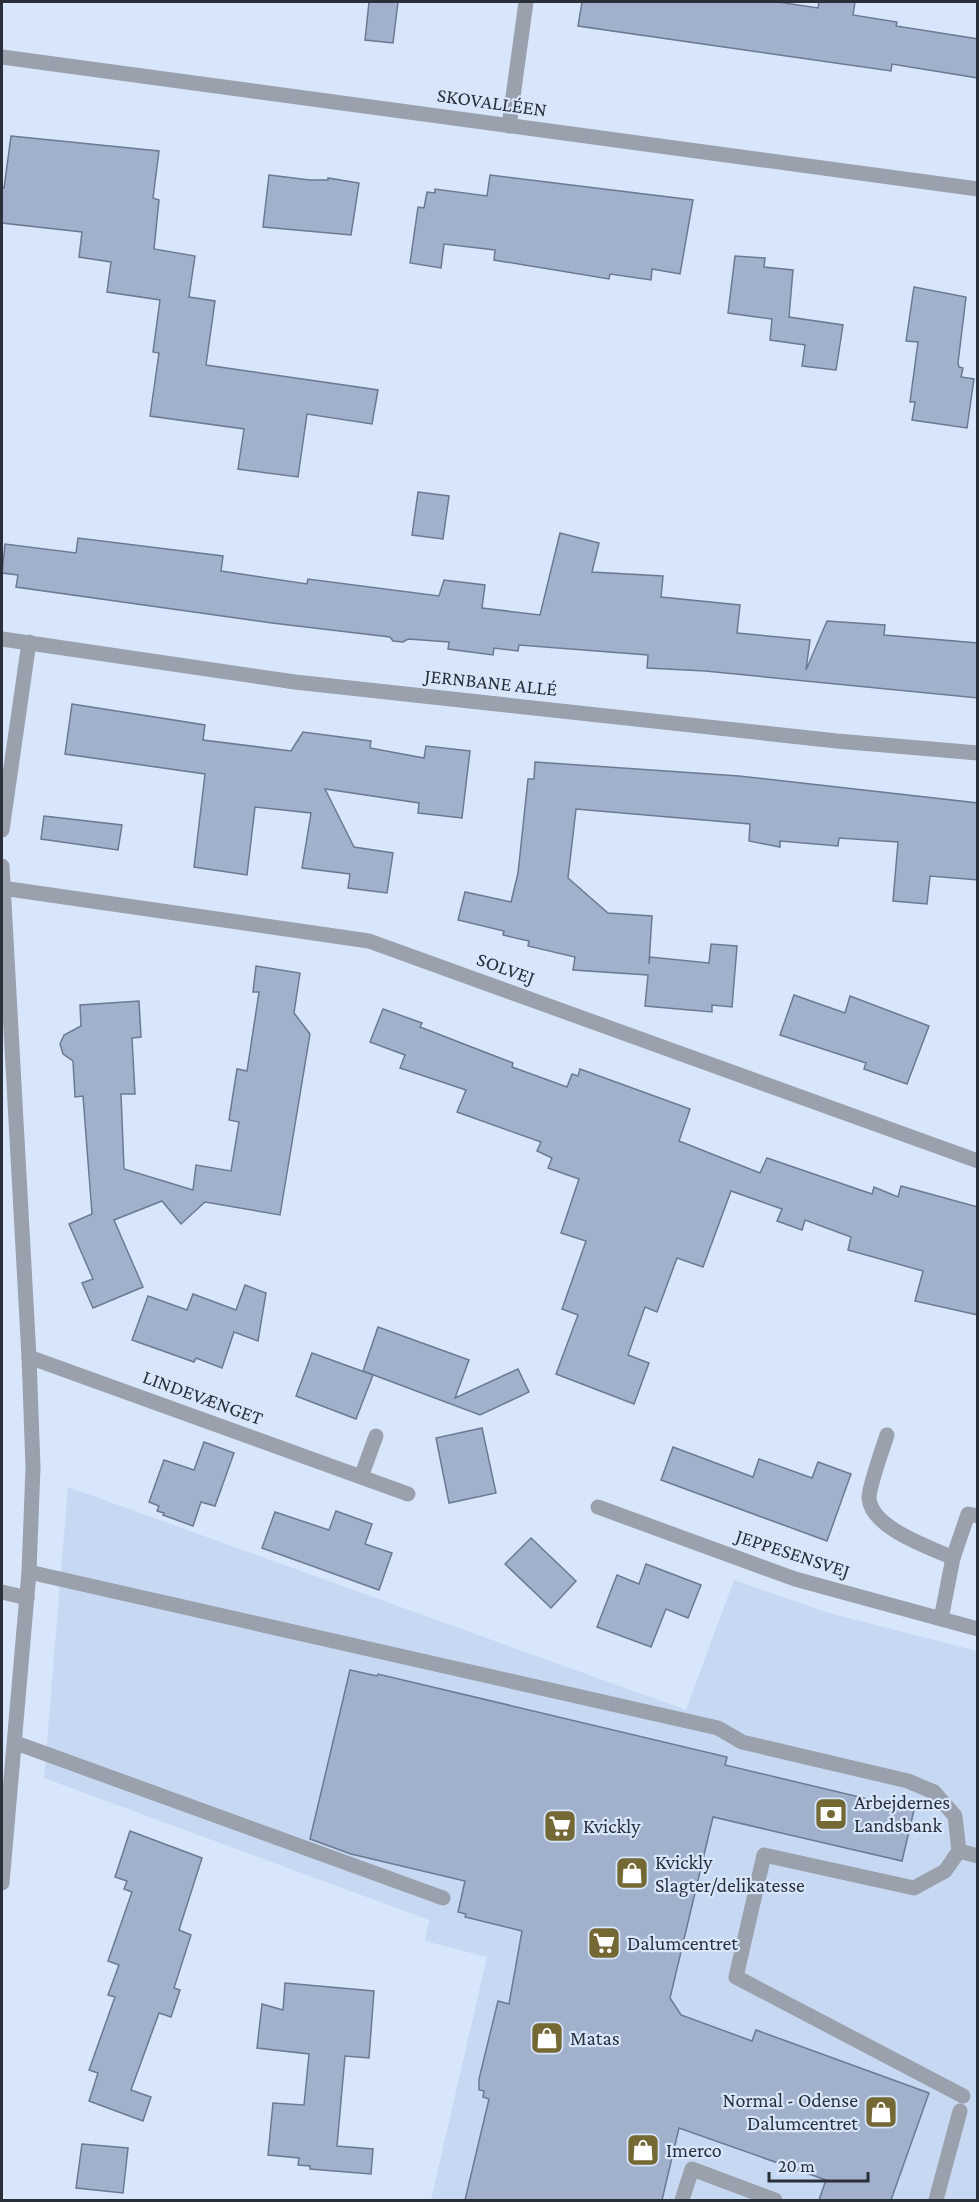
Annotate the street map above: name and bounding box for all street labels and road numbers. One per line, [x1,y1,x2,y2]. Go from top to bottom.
street label: SKOVALLÉEN [436,83,548,121]
street label: JERNBANE ALLÉ [421,664,559,701]
street label: SOLVEJ [474,947,538,990]
street label: LINDEVÆNGET [140,1365,266,1429]
street label: JEPPESENSVEJ [731,1524,853,1583]

